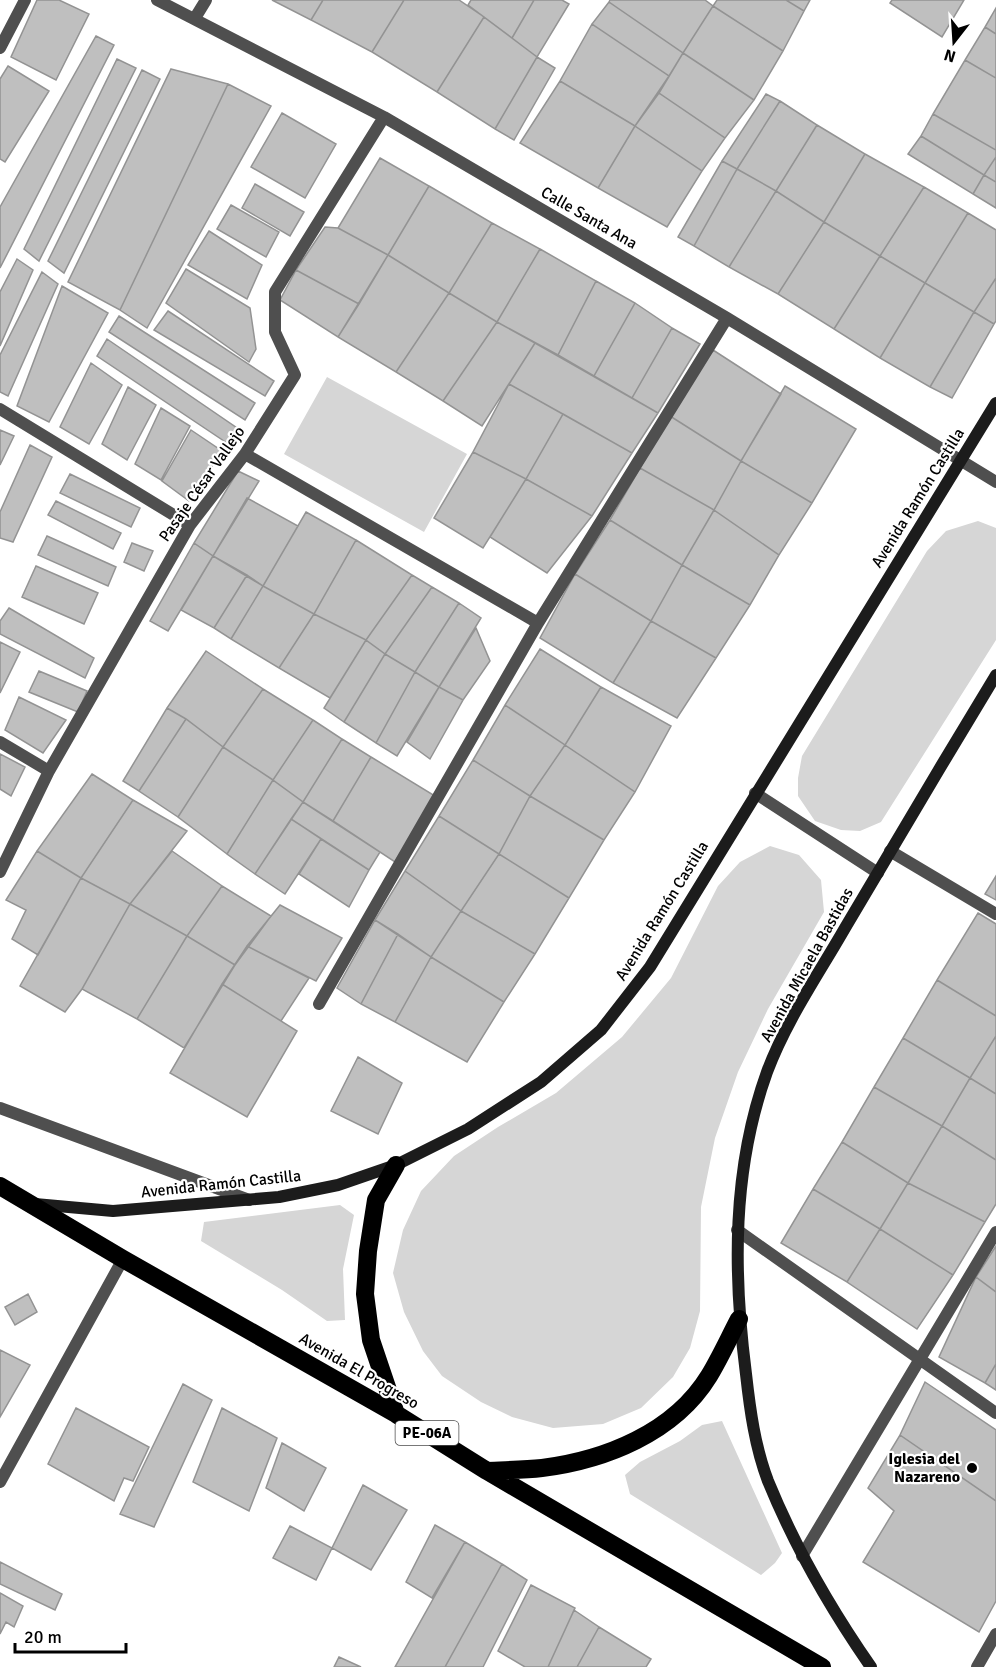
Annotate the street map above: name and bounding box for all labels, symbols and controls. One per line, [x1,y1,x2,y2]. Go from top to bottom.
north arrow [924,12,984,72]
text: N [942,44,958,67]
street label: Calle Santa Ana [537,182,641,254]
street label: Pasaje César Vallejo [155,422,249,546]
street label: Avenida Ramón Castilla [867,425,969,571]
street label: Avenida Ramón Castilla [611,838,713,984]
street label: Avenida Micaela Bastidas [756,884,858,1046]
street label: Avenida Ramón Castilla [140,1166,302,1202]
street label: Avenida El Progreso [295,1329,423,1413]
road number: PE-06A [396,1421,458,1445]
place label: Iglesia del Nazareno [888,1449,960,1487]
marker: Iglesia del Nazareno [965,1461,979,1475]
scale bar [15,1616,126,1654]
text: 20 m [24,1626,62,1648]

